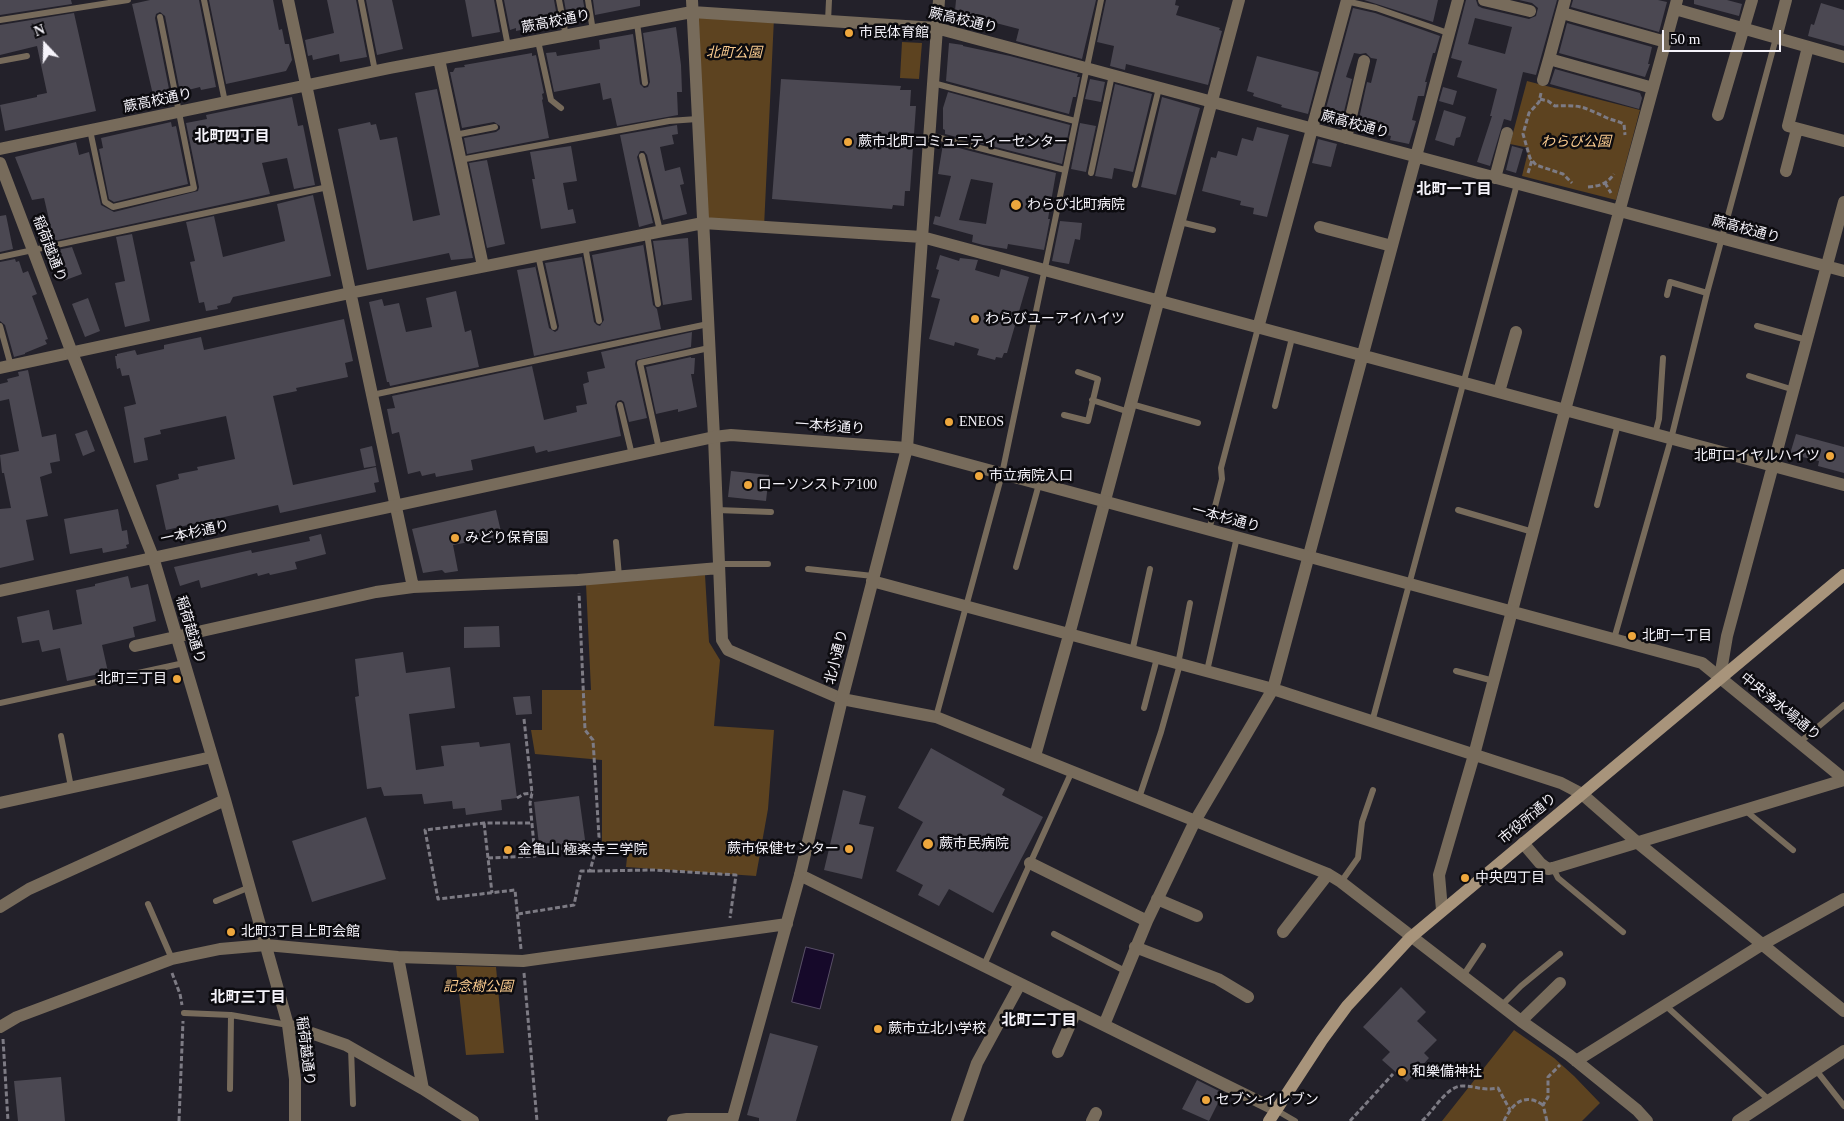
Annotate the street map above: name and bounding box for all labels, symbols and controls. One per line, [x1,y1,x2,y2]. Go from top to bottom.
street label: 蕨高校通り [927,5,999,37]
street label: 蕨高校通り [520,7,592,37]
north arrow [20,20,70,70]
scale bar [1664,20,1783,52]
text: N [32,22,47,39]
place label: 市民体育館 [859,25,929,41]
marker: 市民体育館 [843,27,855,39]
text: 50 m [1670,31,1700,47]
park label: 北町公園 [706,45,762,61]
street label: 蕨高校通り [122,86,194,116]
street label: 蕨高校通り [1319,108,1391,142]
district label: 北町四丁目 [195,128,269,146]
place label: 蕨市北町コミュニティーセンター [858,134,1068,150]
park label: わらび公園 [1541,134,1611,150]
marker: 蕨市北町コミュニティーセンター [842,136,854,148]
district label: 北町一丁目 [1417,181,1491,199]
place label: わらび北町病院 [1027,197,1125,213]
marker: わらび北町病院 [1009,198,1023,212]
street label: 稲荷越通り [29,213,69,285]
street label: 蕨高校通り [1710,213,1782,247]
place label: わらびユーアイハイツ [985,311,1125,327]
marker: わらびユーアイハイツ [969,313,981,325]
place label: ENEOS [959,414,1004,430]
street label: 一本杉通り [794,416,866,438]
marker: ENEOS [943,416,955,428]
place label: 北町ロイヤルハイツ [1694,448,1820,464]
marker: 北町ロイヤルハイツ [1824,450,1836,462]
place label: 市立病院入口 [989,468,1073,484]
marker: 市立病院入口 [973,470,985,482]
place label: ローソンストア100 [758,477,877,493]
marker: ローソンストア100 [742,479,754,491]
street label: 一本杉通り [1190,502,1262,536]
street label: 一本杉通り [159,518,231,548]
place label: みどり保育園 [465,530,549,546]
marker: みどり保育園 [449,532,461,544]
street label: 稲荷越通り [172,594,208,666]
street label: 北小通り [822,628,852,686]
place label: 北町一丁目 [1642,628,1712,644]
marker: 北町一丁目 [1626,630,1638,642]
street label: 中央浄水場通り [1737,670,1823,744]
place label: 北町三丁目 [97,671,167,687]
marker: 北町三丁目 [171,673,183,685]
street label: 市役所通り [1496,790,1560,848]
place label: 蕨市民病院 [939,836,1009,852]
marker: 蕨市民病院 [921,837,935,851]
place label: 蕨市保健センター [727,841,839,857]
place label: 金亀山 極楽寺三学院 [518,842,647,858]
marker: 蕨市保健センター [843,843,855,855]
marker: 金亀山 極楽寺三学院 [502,844,514,856]
place label: 中央四丁目 [1475,870,1545,886]
marker: 中央四丁目 [1459,872,1471,884]
place label: 北町3丁目上町会館 [241,924,360,940]
marker: 北町3丁目上町会館 [225,926,237,938]
park label: 記念樹公園 [443,979,513,995]
district label: 北町三丁目 [211,989,285,1007]
district label: 北町二丁目 [1002,1012,1076,1030]
street label: 稲荷越通り [292,1015,318,1087]
place label: 蕨市立北小学校 [888,1021,986,1037]
marker: 蕨市立北小学校 [872,1023,884,1035]
place label: 和樂備神社 [1412,1064,1482,1080]
marker: 和樂備神社 [1396,1066,1408,1078]
place label: セブン-イレブン [1216,1092,1319,1108]
marker: セブン-イレブン [1200,1094,1212,1106]

